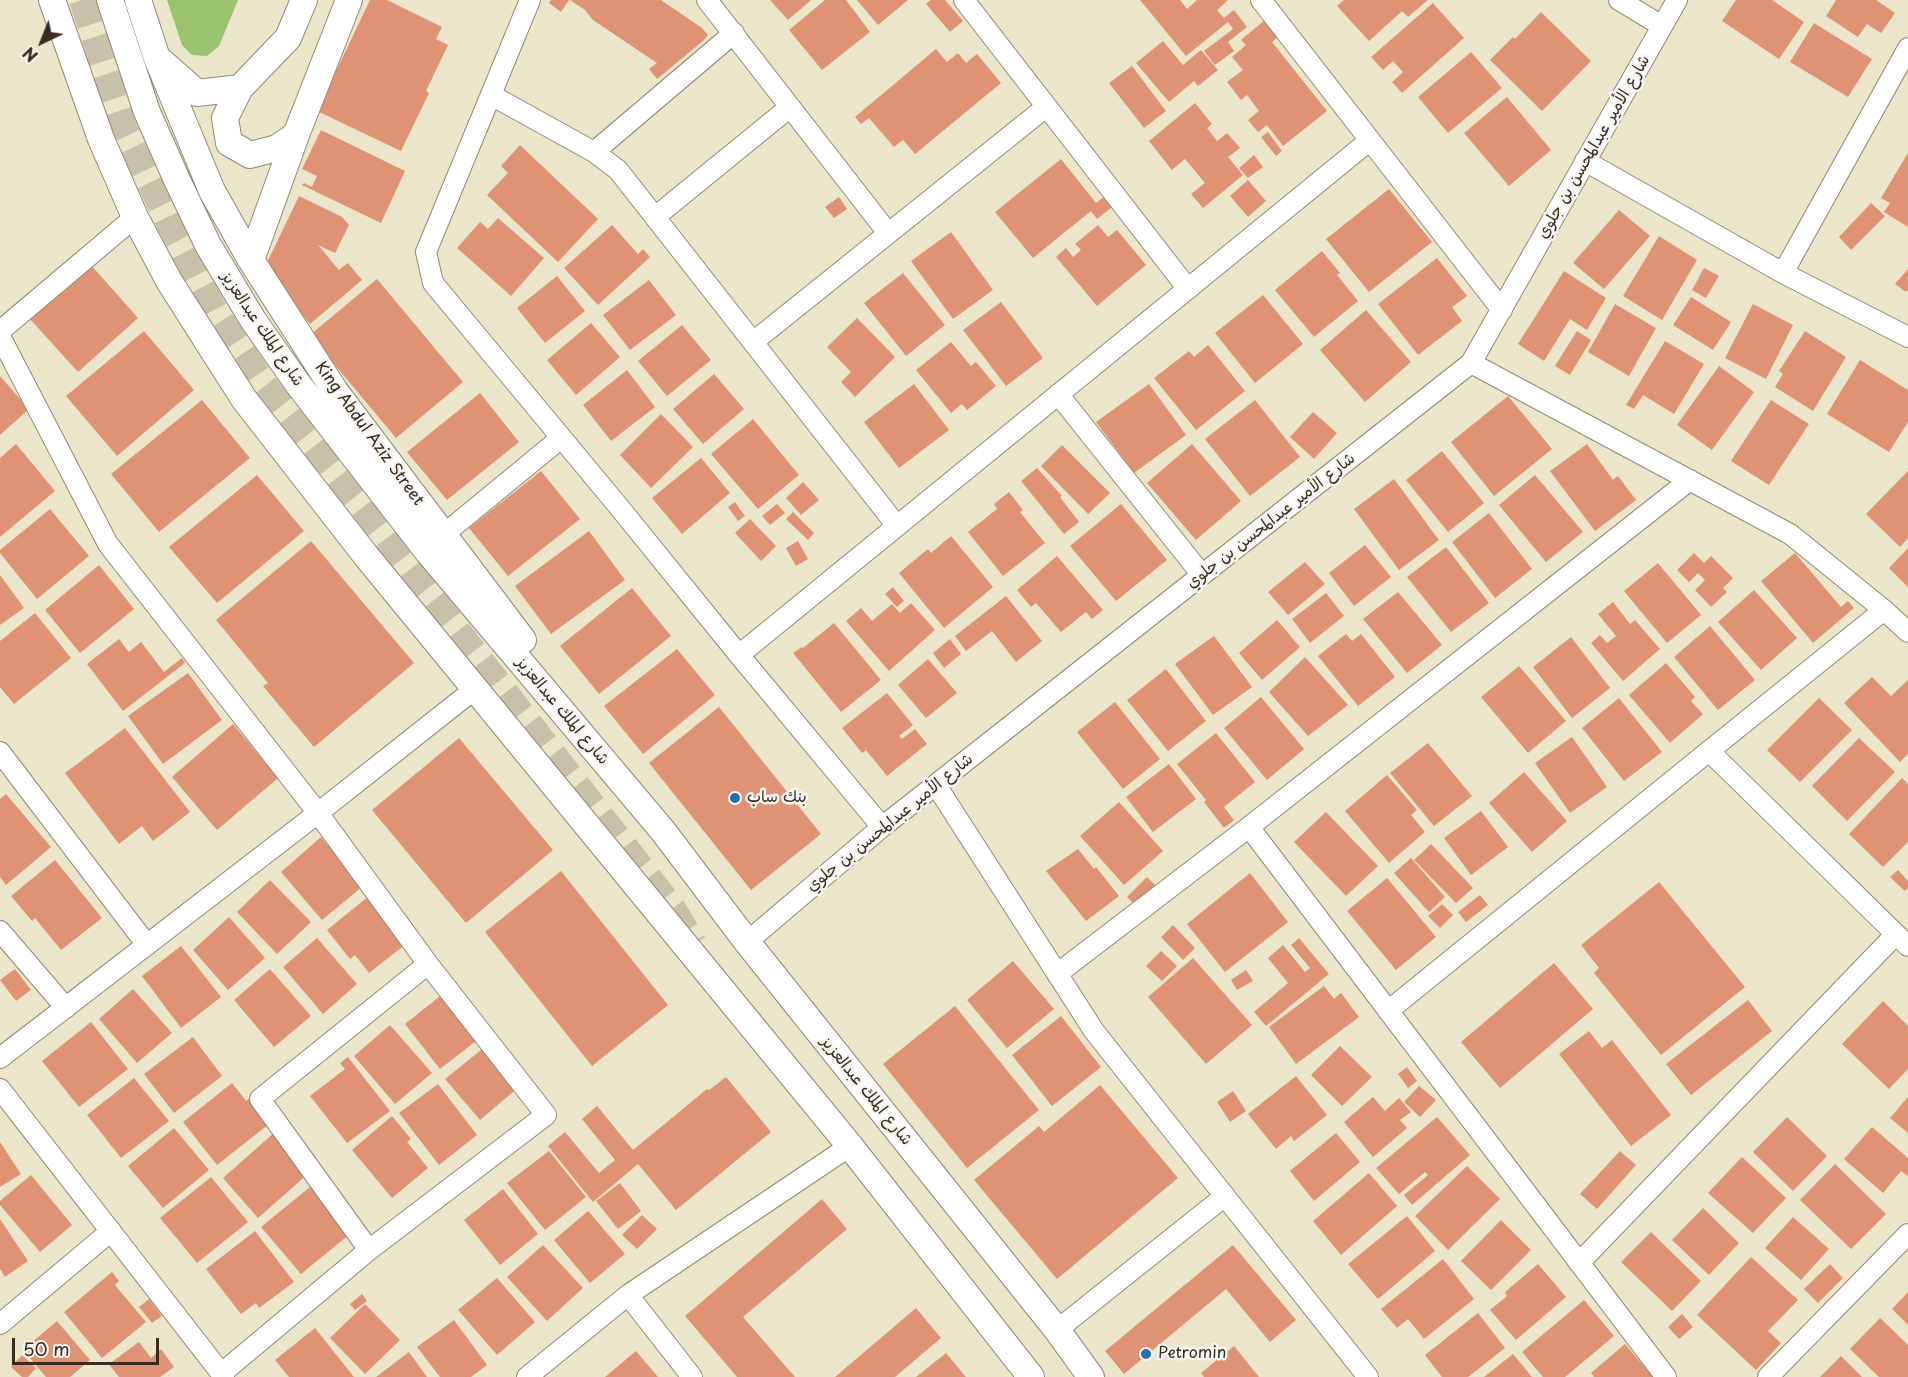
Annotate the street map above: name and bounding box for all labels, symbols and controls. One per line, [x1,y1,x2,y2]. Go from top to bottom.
north arrow [12,12,72,72]
text: N [17,42,43,68]
street label: شارع الأمير عبدالمحسن بن جلوي [1533,52,1655,242]
street label: شارع الملك عبدالعزيز [216,268,308,390]
street label: King Abdul Aziz Street [310,358,428,510]
street label: شارع الأمير عبدالمحسن بن جلوي [1183,449,1359,593]
street label: شارع الملك عبدالعزيز [511,653,613,769]
street label: شارع الأمير عبدالمحسن بن جلوي [803,750,977,896]
place label: بنك ساب [747,788,807,808]
marker: بنك ساب [728,791,742,805]
street label: شارع الملك عبدالعزيز [816,1033,916,1149]
scale bar [15,1326,162,1364]
text: 50 m [23,1335,70,1362]
place label: Petromin [1158,1344,1226,1364]
marker: Petromin [1139,1347,1153,1361]

